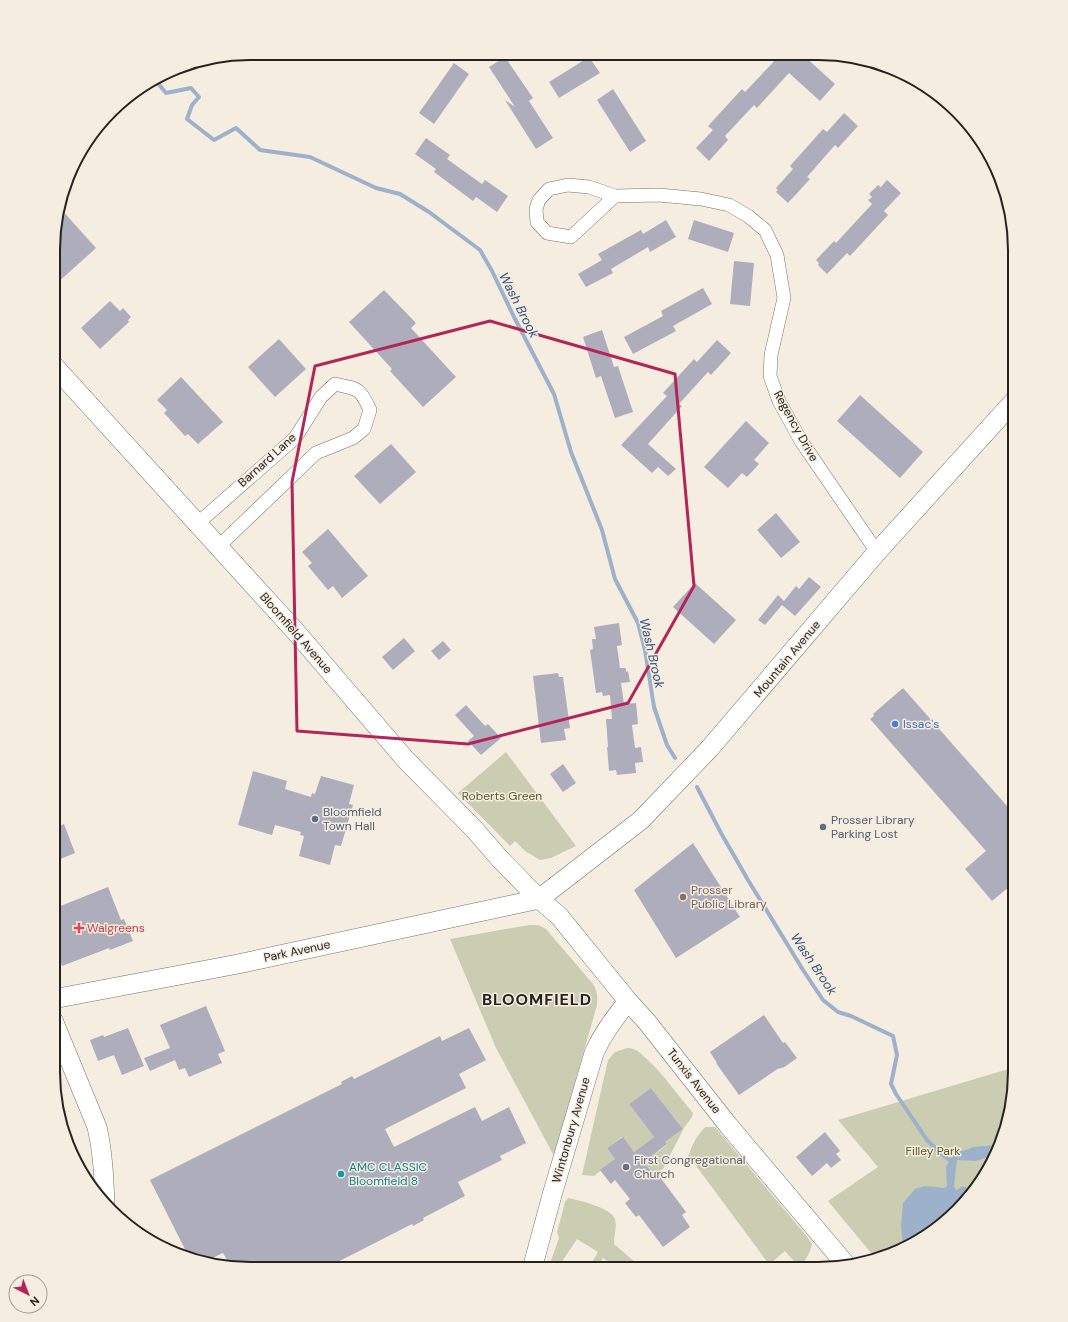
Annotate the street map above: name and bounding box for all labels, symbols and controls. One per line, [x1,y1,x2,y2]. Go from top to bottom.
water label: Wash Brook [495,269,543,341]
street label: Regency Drive [770,388,822,465]
street label: Barnard Lane [234,429,300,490]
street label: Bloomfield Avenue [256,589,336,677]
water label: Wash Brook [636,616,668,690]
street label: Mountain Avenue [750,617,824,701]
place label: Issac's [903,716,939,732]
marker: Issac's [890,719,900,729]
park label: Roberts Green [462,788,542,804]
place label: Bloomfield Town Hall [323,804,382,834]
place label: Prosser Library Parking Lost [831,812,915,842]
marker: Bloomfield Town Hall [310,814,320,824]
marker: Prosser Library Parking Lost [818,822,828,832]
place label: Prosser Public Library [691,882,767,912]
marker: Prosser Public Library [678,892,688,902]
place label: Walgreens [87,920,145,936]
marker: Walgreens [74,923,84,933]
water label: Wash Brook [787,930,841,999]
street label: Park Avenue [262,936,332,966]
district label: BLOOMFIELD [482,989,592,1010]
street label: Tunxis Avenue [663,1045,725,1117]
street label: Wintonbury Avenue [548,1075,594,1185]
park label: Filley Park [906,1143,960,1159]
place label: First Congregational Church [634,1152,746,1182]
place label: AMC CLASSIC Bloomfield 8 [349,1159,427,1189]
marker: First Congregational Church [621,1162,631,1172]
marker: AMC CLASSIC Bloomfield 8 [336,1169,346,1179]
north arrow [8,1274,48,1314]
text: N [27,1294,42,1309]

